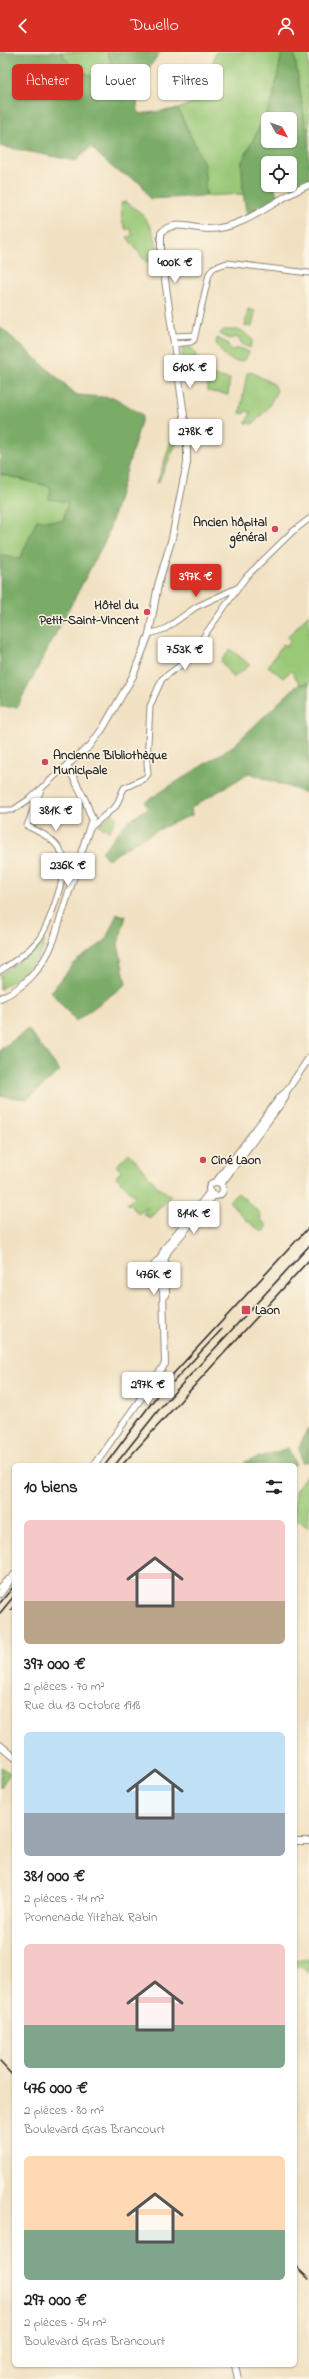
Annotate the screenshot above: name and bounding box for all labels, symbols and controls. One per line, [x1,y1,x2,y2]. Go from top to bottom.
text: Dwello [130,13,179,39]
icon: back [12,15,34,37]
icon: person [275,15,297,37]
chip: Acheter [12,64,83,100]
chip: Louer [91,64,150,100]
chip: Filtres [158,64,223,100]
north arrow [261,112,297,148]
map controls [261,112,297,192]
button: locate [261,156,297,192]
pin: 400K € [142,250,208,284]
text: 400K € [157,253,193,272]
pin: 610K € [157,355,223,389]
text: 610K € [173,358,207,377]
pin: 278K € [163,419,229,453]
text: 278K € [178,422,214,441]
place label: Ancien hôpital général [193,513,267,549]
marker: Ancien hôpital général [270,524,280,534]
pin: 397K € [163,564,229,598]
text: 397K € [179,567,213,586]
place label: Hôtel du Petit-Saint-Vincent [39,596,140,630]
marker: Hôtel du Petit-Saint-Vincent [142,607,152,617]
pin: 753K € [152,637,218,671]
text: 753K € [167,640,203,659]
place label: Ancienne Bibliothèque Municipale [53,746,168,780]
marker: Ancienne Bibliothèque Municipale [40,757,50,767]
pin: 381K € [23,798,89,832]
text: 381K € [40,801,73,820]
pin: 236K € [35,853,101,887]
text: 236K € [50,856,86,875]
place label: Ciné Laon [211,1151,262,1170]
marker: Ciné Laon [198,1155,208,1165]
pin: 814K € [161,1201,227,1235]
text: 814K € [178,1204,210,1223]
pin: 476K € [121,1262,187,1296]
text: 476K € [136,1265,172,1284]
place label: Laon [255,1301,281,1320]
marker: Laon [240,1304,252,1316]
pin: 297K € [115,1372,181,1406]
text: 297K € [131,1375,165,1394]
text: 10 biens [24,1475,78,1500]
icon: filters [263,1476,285,1498]
icon: home [119,1546,191,1618]
text: 397 000 € [24,1652,86,1677]
text: 2 pièces · 70 m² [24,1677,105,1696]
text: Rue du 13 Octobre 1918 [24,1696,140,1715]
icon: home [119,1758,191,1830]
text: 381 000 € [24,1864,85,1889]
text: 2 pièces · 74 m² [24,1889,104,1908]
text: Promenade Yitzhak Rabin [24,1908,157,1927]
icon: home [119,1970,191,2042]
text: 476 000 € [24,2076,88,2101]
text: 2 pièces · 80 m² [24,2101,104,2120]
text: Boulevard Gras Brancourt [24,2120,165,2139]
icon: home [119,2182,191,2254]
text: 297 000 € [24,2288,87,2313]
text: 2 pièces · 54 m² [24,2313,106,2332]
text: Boulevard Gras Brancourt [24,2332,165,2351]

